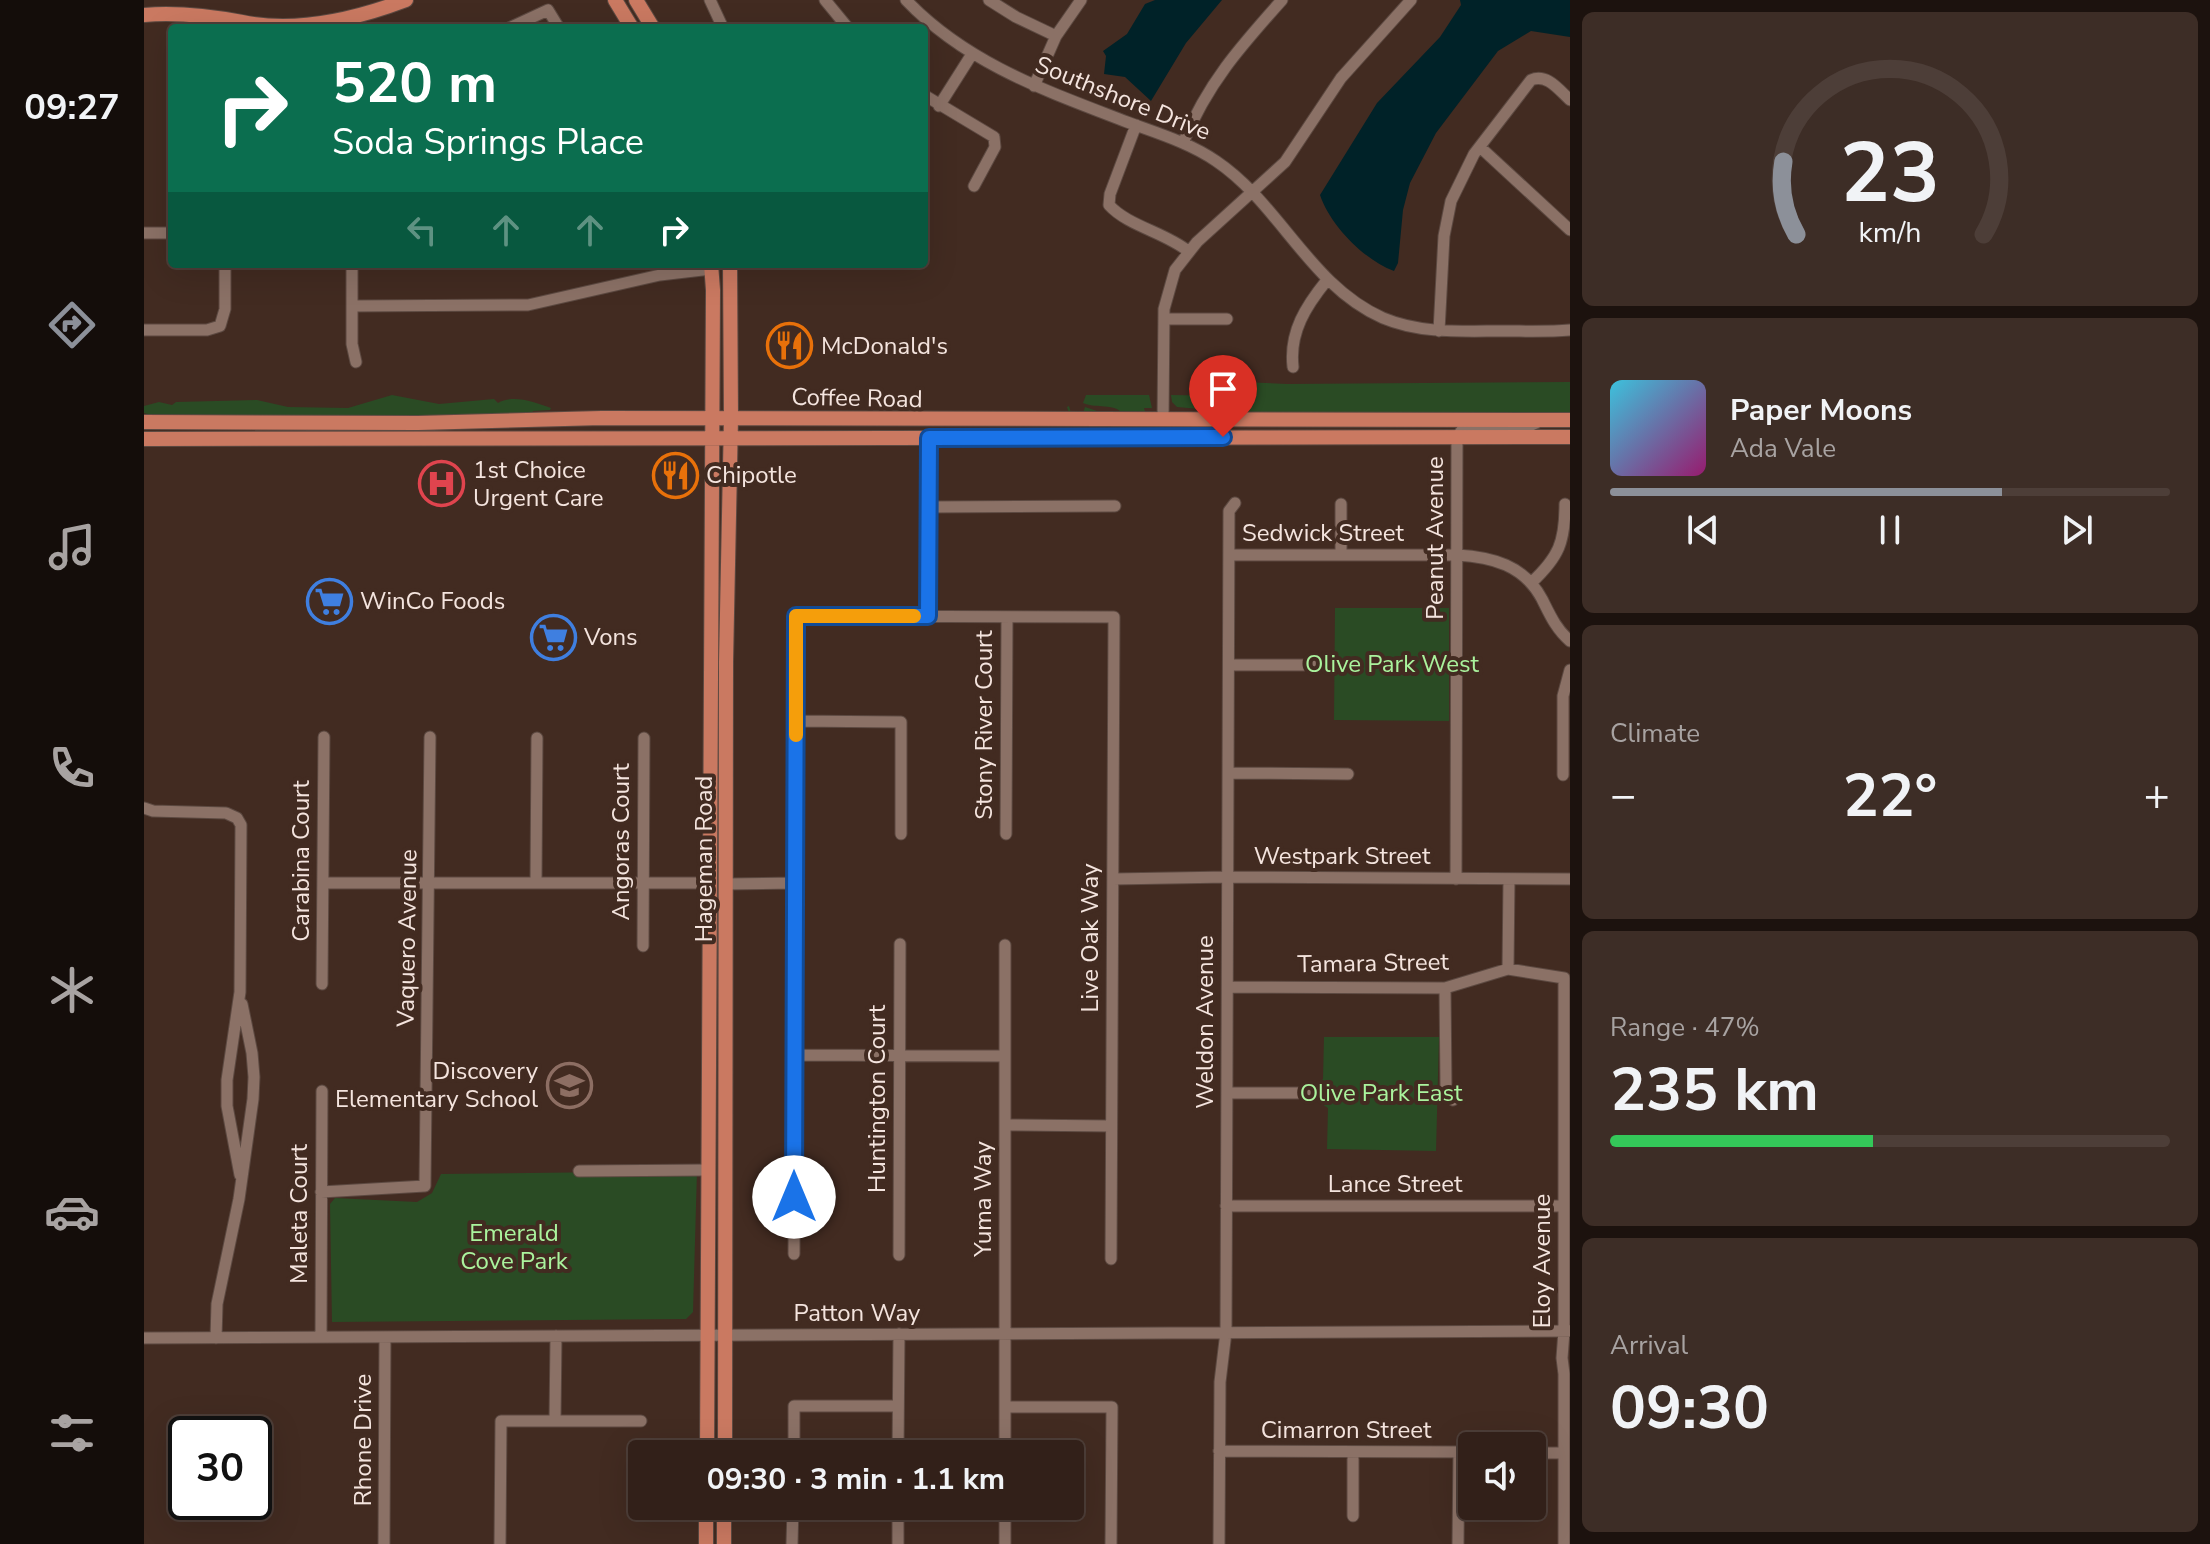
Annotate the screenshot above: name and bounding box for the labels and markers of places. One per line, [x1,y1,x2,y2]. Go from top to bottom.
restaurant icon: McDonald's [766,322,814,370]
place label: McDonald's [821,330,948,362]
pin [1189,355,1257,437]
restaurant icon: Chipotle [651,451,699,499]
place label: 1st Choice Urgent Care [473,454,604,514]
place label: Chipotle [706,459,797,491]
hospital icon: 1st Choice Urgent Care [418,460,466,508]
supermarket icon: WinCo Foods [305,577,353,625]
place label: WinCo Foods [360,585,505,617]
supermarket icon: Vons [529,613,577,661]
place label: Vons [583,621,638,653]
place label: Discovery Elementary School [335,1055,539,1115]
school or university icon: Discovery Elementary School [545,1061,593,1109]

